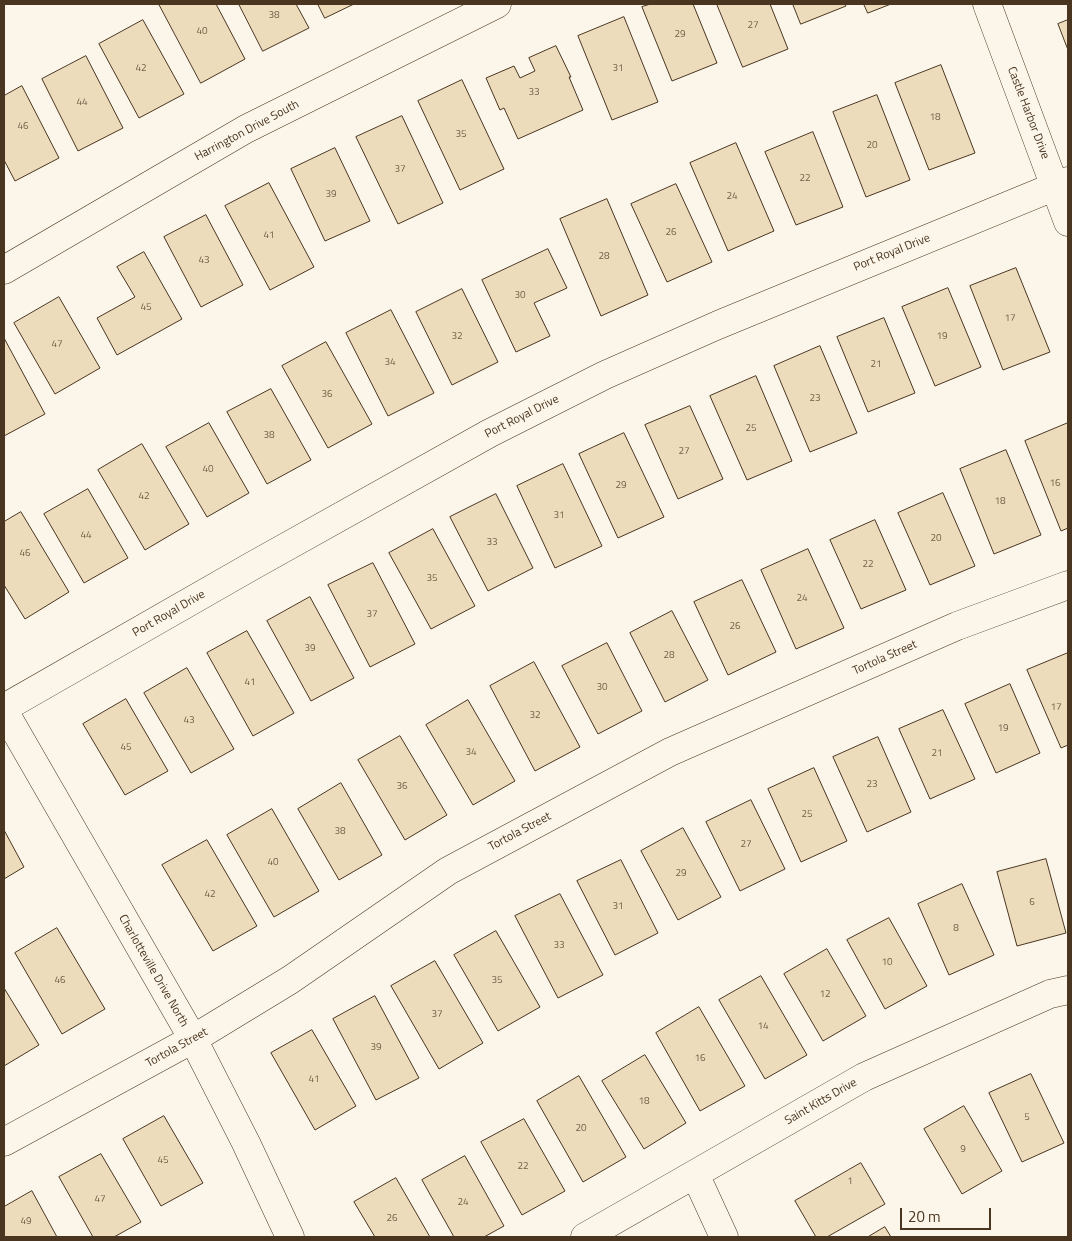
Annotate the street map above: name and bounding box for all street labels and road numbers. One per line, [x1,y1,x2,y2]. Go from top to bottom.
street label: Castle Harbor Drive [1004,65,1052,161]
street label: Harrington Drive South [192,97,302,165]
street label: Port Royal Drive [852,231,932,275]
street label: Port Royal Drive [483,392,561,442]
street label: Port Royal Drive [130,587,208,641]
street label: Tortola Street [851,637,919,679]
street label: Tortola Street [486,810,554,854]
street label: Charlotteville Drive North [115,912,191,1030]
street label: Tortola Street [144,1025,210,1071]
street label: Saint Kitts Drive [782,1076,860,1128]

